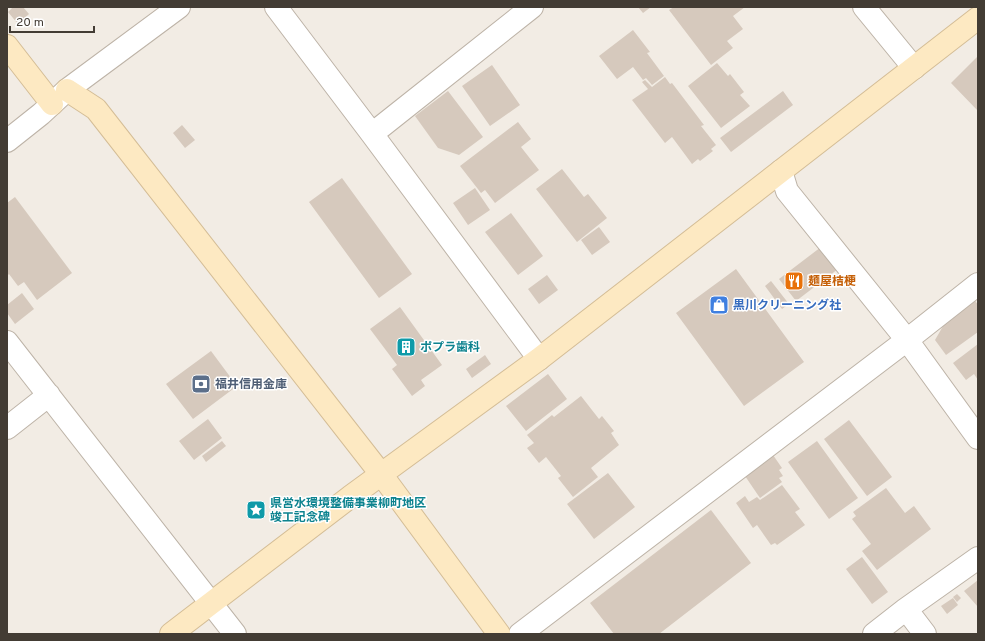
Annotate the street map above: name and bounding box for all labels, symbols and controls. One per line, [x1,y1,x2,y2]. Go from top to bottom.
scale bar [10,8,94,34]
text: 20 m [16,15,44,31]
restaurant icon: 麺屋桔梗 [783,270,805,292]
place label: 麺屋桔梗 [808,274,856,290]
shop icon: 黒川クリーニング社 [708,294,730,316]
place label: 黒川クリーニング社 [733,298,841,314]
building icon: ポプラ歯科 [395,336,417,358]
place label: ポプラ歯科 [420,340,480,356]
bank icon: 福井信用金庫 [190,373,212,395]
place label: 福井信用金庫 [215,377,287,393]
place label: 県営水環境整備事業柳町地区 竣工記念碑 [270,496,426,526]
place icon: 県営水環境整備事業柳町地区 竣工記念碑 [245,499,267,521]

